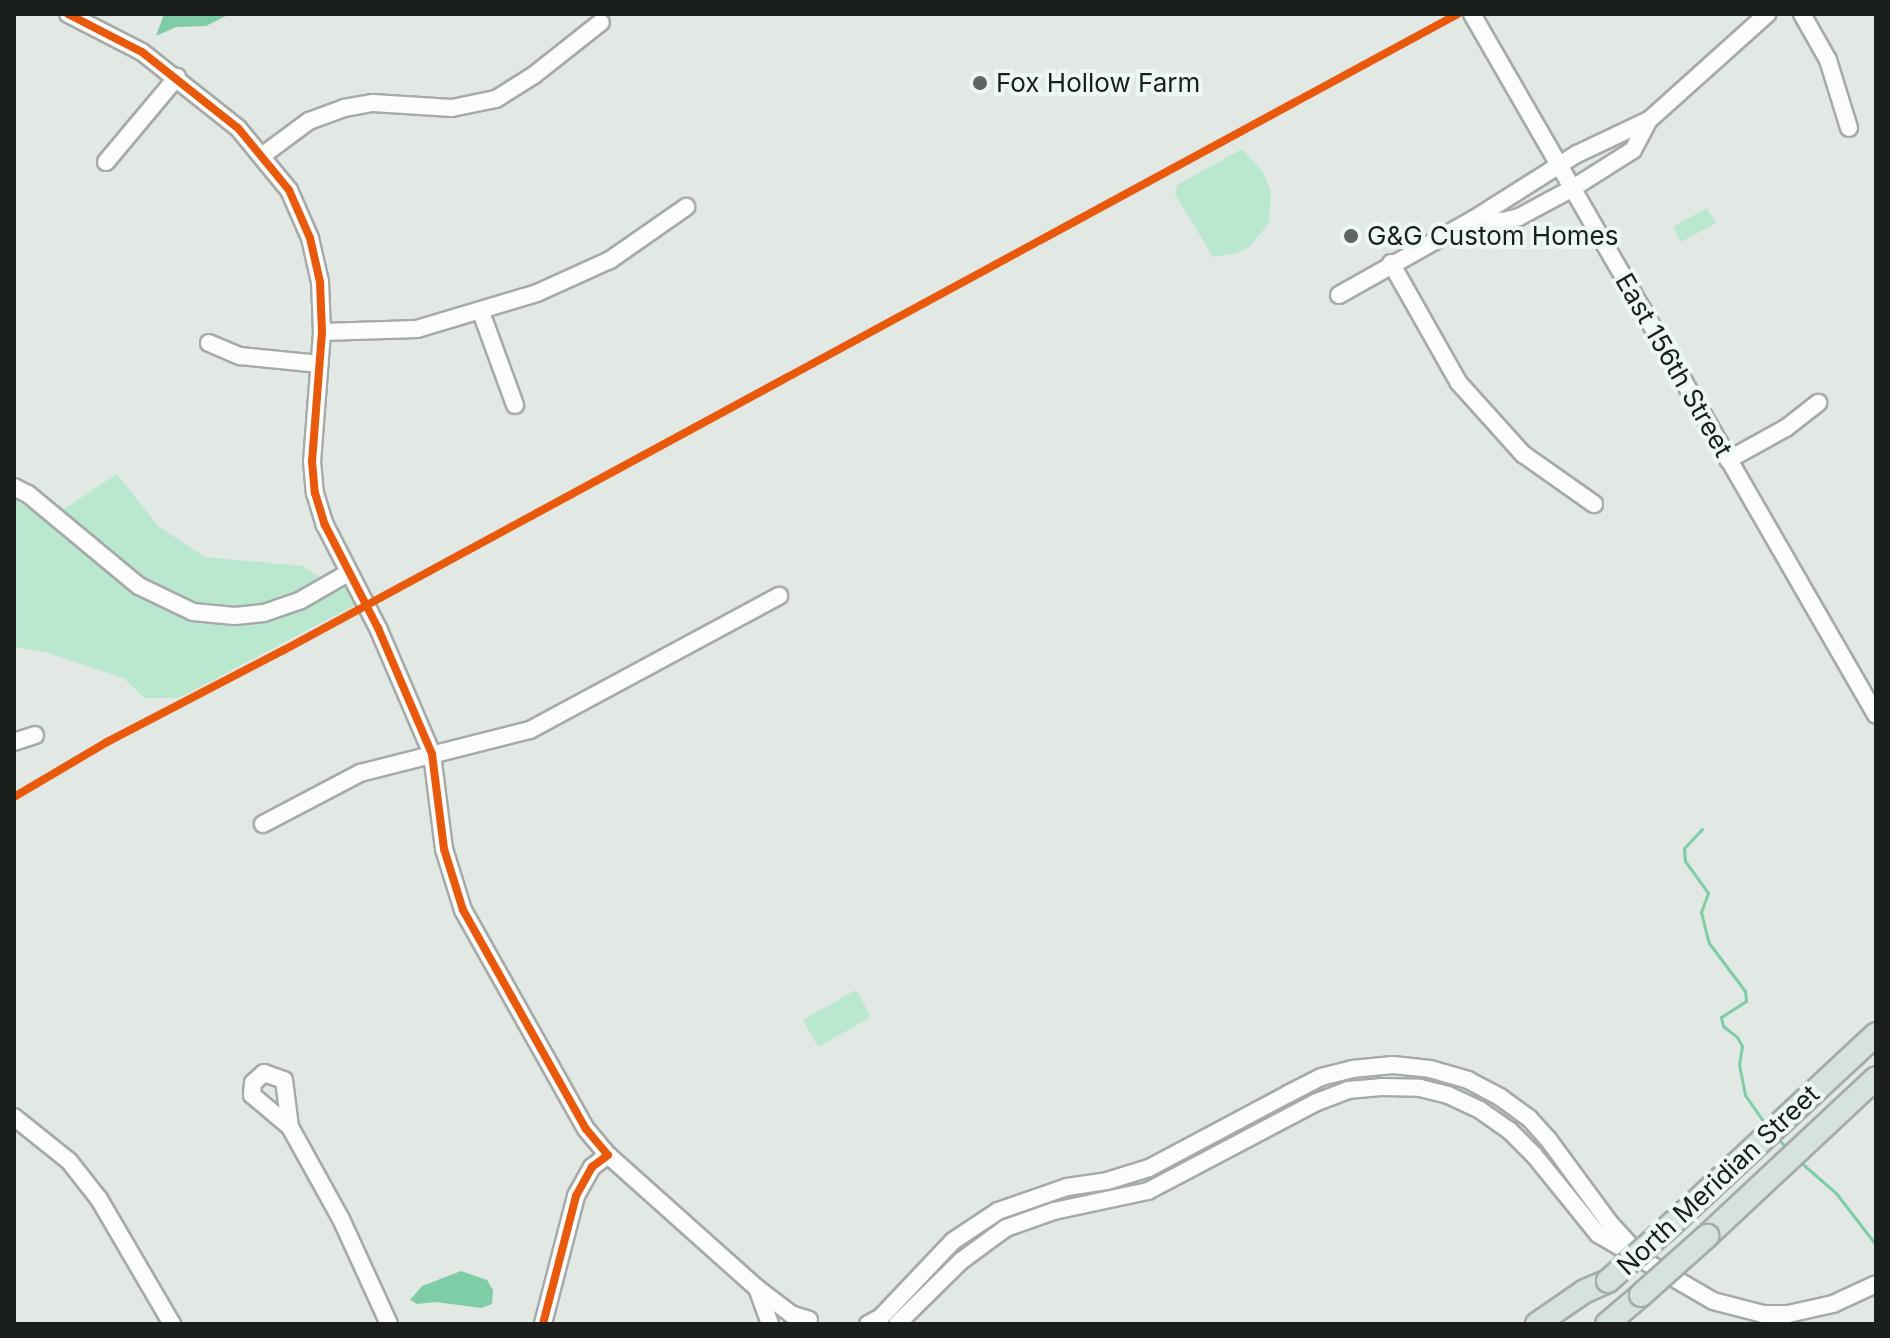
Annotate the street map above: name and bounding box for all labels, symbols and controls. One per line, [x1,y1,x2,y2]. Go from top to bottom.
place label: Fox Hollow Farm [996,67,1200,99]
marker: Fox Hollow Farm [971,74,989,92]
place label: G&G Custom Homes [1367,220,1618,252]
marker: G&G Custom Homes [1342,227,1360,245]
street label: East 156th Street [1609,268,1739,462]
street label: North Meridian Street [1611,1078,1825,1282]

